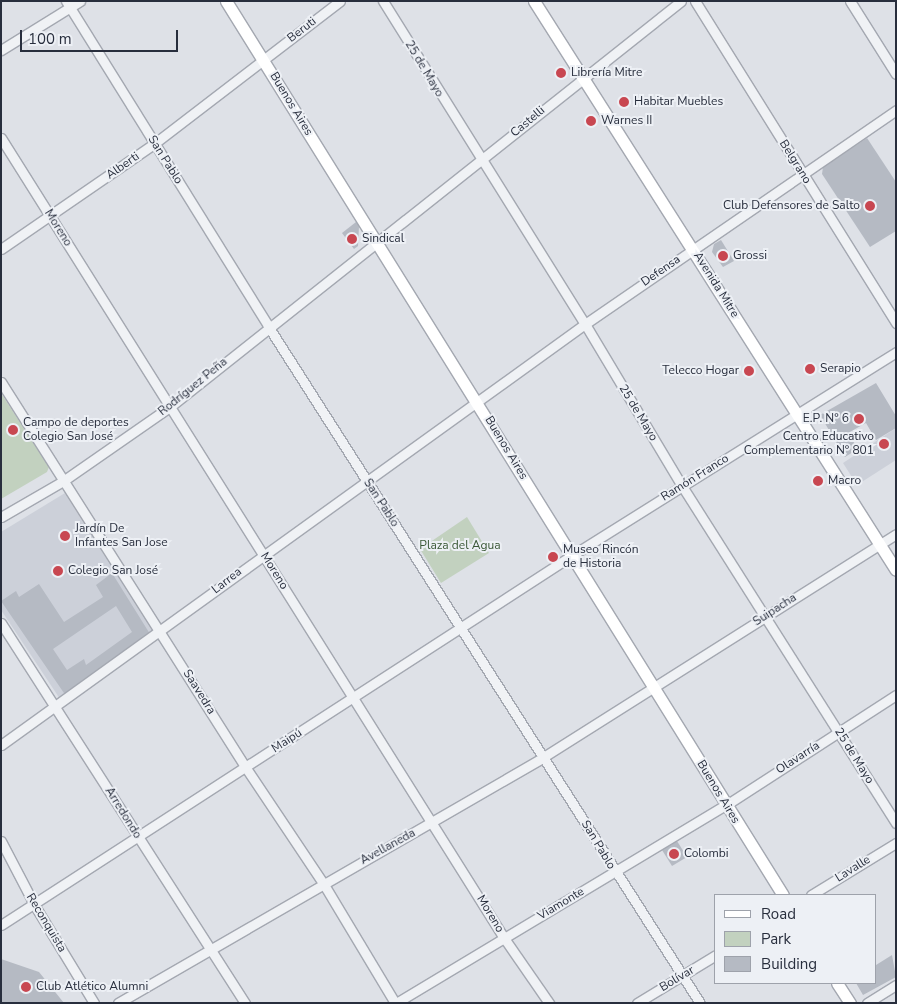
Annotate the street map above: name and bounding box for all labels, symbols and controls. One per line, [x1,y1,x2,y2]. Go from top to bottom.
street label: Beruti [285,14,319,46]
scale bar [22,20,180,52]
text: 100 m [28,29,72,49]
street label: 25 de Mayo [402,38,446,100]
place label: Librería Mitre [571,66,642,80]
marker: Librería Mitre [555,67,567,79]
street label: Buenos Aires [266,70,316,138]
place label: Habitar Muebles [634,95,723,109]
marker: Habitar Muebles [618,96,630,108]
street label: Castelli [508,104,548,140]
place label: Warnes II [601,114,652,128]
marker: Warnes II [585,115,597,127]
street label: San Pablo [144,133,186,187]
street label: Belgrano [776,137,814,187]
street label: Alberti [104,149,142,183]
place label: Club Defensores de Salto [723,199,860,213]
marker: Club Defensores de Salto [864,200,876,212]
street label: Moreno [41,207,75,249]
place label: Sindical [362,232,404,246]
marker: Sindical [346,233,358,245]
street label: Avenida Mitre [690,249,742,321]
place label: Grossi [733,249,767,263]
marker: Grossi [717,250,729,262]
street label: Defensa [639,252,683,290]
street label: Rodríguez Peña [156,355,230,419]
place label: Serapio [820,362,861,376]
marker: Serapio [804,363,816,375]
place label: Telecco Hogar [662,364,739,378]
marker: Telecco Hogar [743,365,755,377]
street label: 25 de Mayo [616,382,660,444]
place label: E.P. N° 6 [803,412,849,426]
marker: E.P. N° 6 [853,413,865,425]
street label: Buenos Aires [481,414,531,482]
place label: Campo de deportes Colegio San José [23,416,129,444]
marker: Campo de deportes Colegio San José [7,424,19,436]
place label: Centro Educativo Complementario N° 801 [744,430,874,458]
marker: Centro Educativo Complementario N° 801 [878,438,890,450]
street label: Ramón Franco [658,451,732,505]
place label: Macro [828,474,861,488]
marker: Macro [812,475,824,487]
street label: San Pablo [360,476,402,530]
place label: Jardín De Infantes San Jose [75,522,168,550]
marker: Jardín De Infantes San Jose [59,530,71,542]
park label: Plaza del Agua [419,539,501,553]
place label: Museo Rincón de Historia [563,543,638,571]
street label: Moreno [257,550,291,592]
marker: Museo Rincón de Historia [547,551,559,563]
place label: Colegio San José [68,564,158,578]
marker: Colegio San José [52,565,64,577]
street label: Larrea [209,565,245,597]
street label: Suipacha [751,591,799,629]
street label: Saavedra [180,667,218,717]
street label: 25 de Mayo [831,725,877,787]
street label: Maipú [269,726,305,756]
street label: Olavarría [773,739,823,777]
street label: Buenos Aires [693,758,743,826]
street label: Arredondo [102,785,144,841]
street label: San Pablo [578,818,618,872]
street label: Avellaneda [358,826,418,868]
place label: Colombi [684,847,729,861]
marker: Colombi [668,848,680,860]
street label: Lavalle [833,853,873,885]
street label: Viamonte [535,885,587,923]
street label: Reconquista [23,891,69,955]
street label: Moreno [473,893,507,935]
legend [714,894,877,984]
text: Road [761,904,796,924]
text: Park [761,929,791,949]
text: Building [761,954,817,974]
street label: Bolívar [657,963,697,995]
place label: Club Atlético Alumni [36,980,148,994]
marker: Club Atlético Alumni [20,981,32,993]

